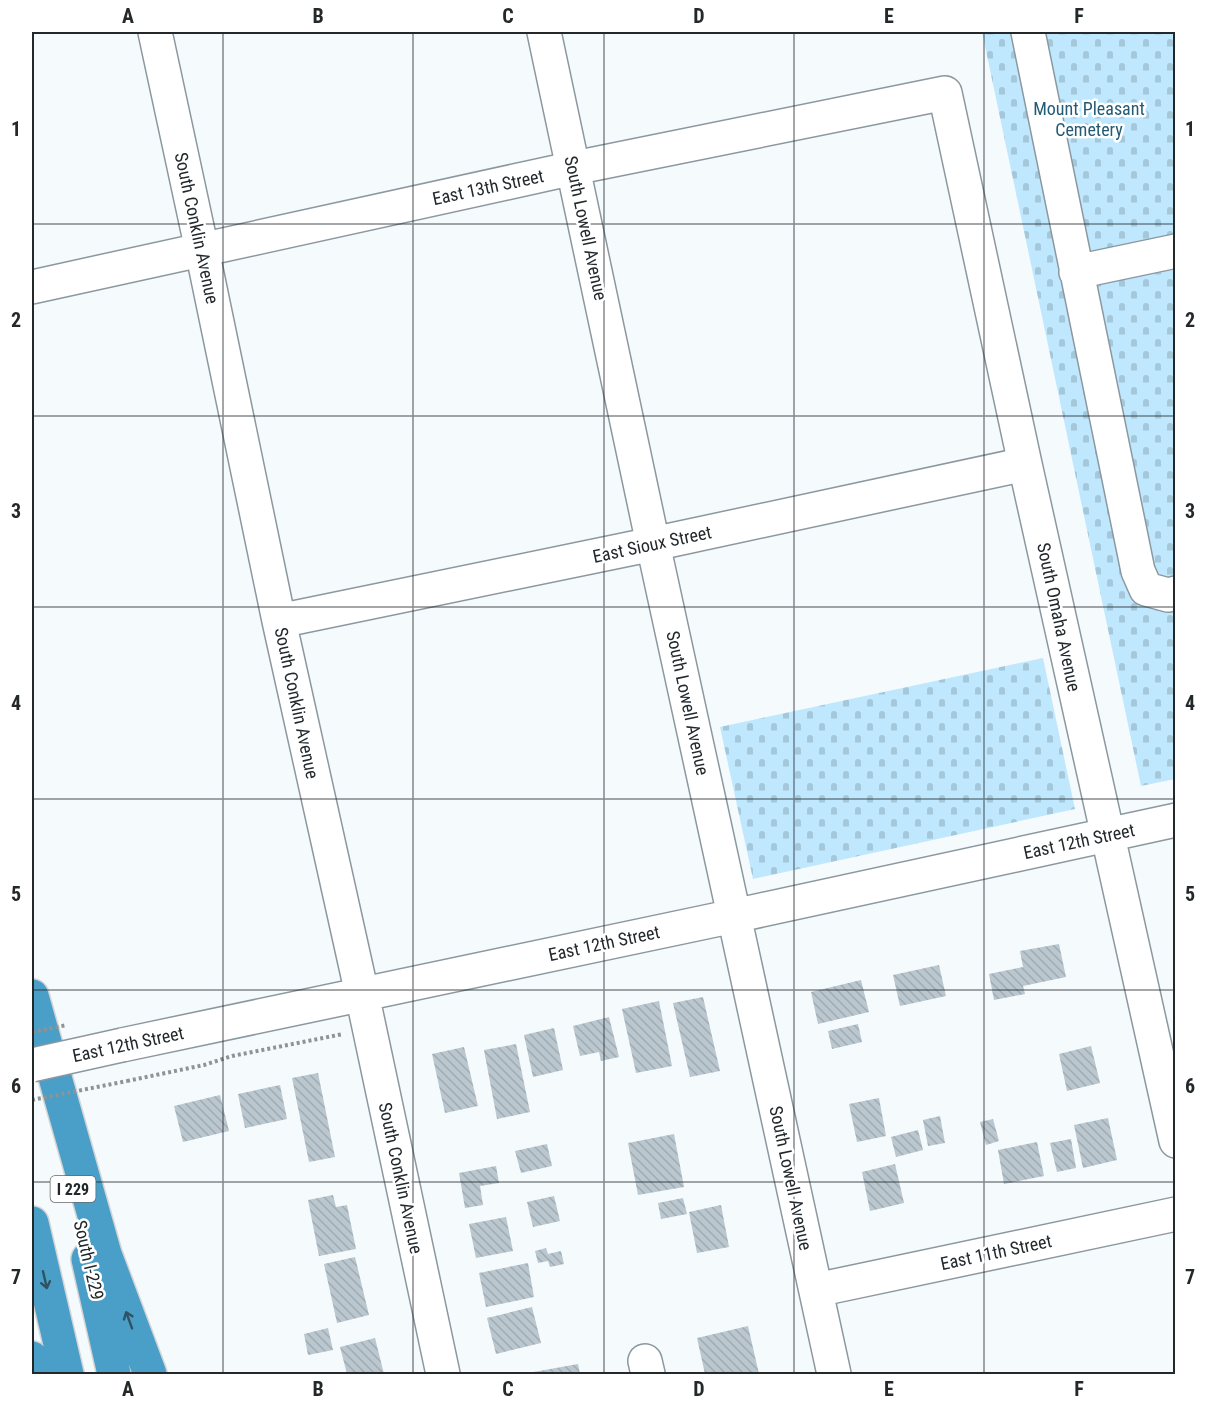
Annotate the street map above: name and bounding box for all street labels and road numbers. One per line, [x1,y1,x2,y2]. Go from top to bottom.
street label: South Conklin Avenue [171,150,223,306]
street label: South Lowell Avenue [560,154,612,302]
street label: East 13th Street [430,165,546,209]
street label: East Sioux Street [591,521,713,567]
street label: South Omaha Avenue [1033,541,1085,693]
street label: South Conklin Avenue [271,625,323,781]
street label: South Lowell Avenue [662,629,714,777]
street label: East 12th Street [1021,819,1137,863]
street label: East 12th Street [546,921,662,965]
street label: East 12th Street [70,1022,186,1066]
street label: South Conklin Avenue [375,1100,427,1256]
street label: South Lowell Avenue [765,1104,817,1252]
road number: I 229 [50,1176,96,1202]
street label: South I-229 [70,1218,108,1302]
street label: East 11th Street [938,1230,1054,1274]

